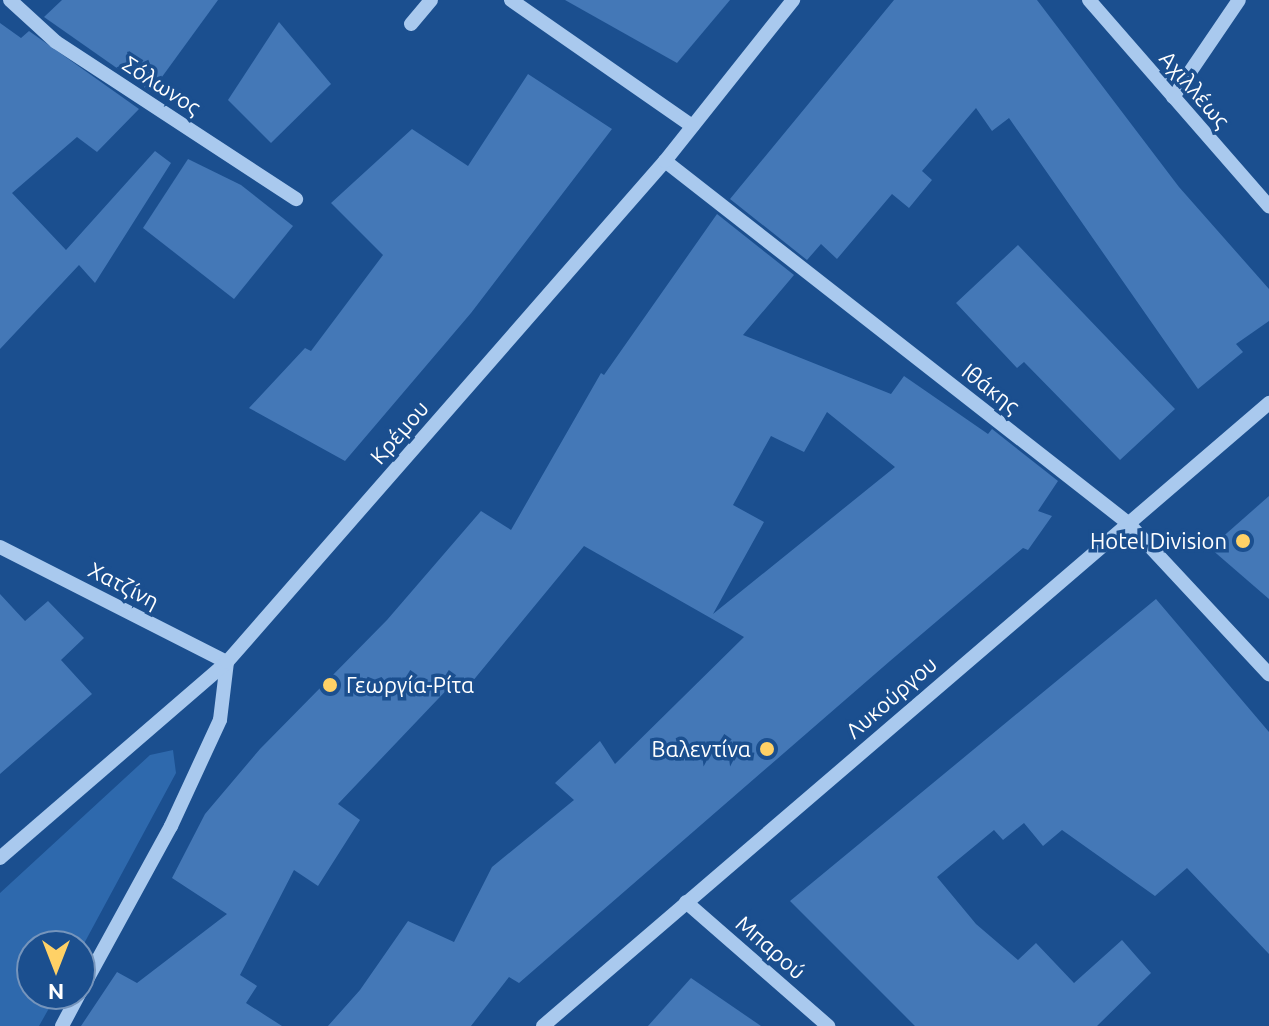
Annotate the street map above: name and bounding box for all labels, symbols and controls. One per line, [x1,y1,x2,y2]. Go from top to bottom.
street label: Αχιλλέως [1154,45,1236,133]
street label: Σόλωνος [118,50,206,120]
street label: Ιθάκης [957,357,1025,419]
street label: Κρέμου [364,395,434,469]
place label: Hotel Division [1090,528,1227,554]
marker: Hotel Division [1234,532,1252,550]
street label: Χατζίνη [84,556,164,614]
street label: Λυκούργου [840,650,942,744]
place label: Γεωργία-Ρίτα [346,672,474,698]
marker: Γεωργία-Ρίτα [321,676,339,694]
place label: Βαλεντίνα [651,736,751,762]
marker: Βαλεντίνα [758,740,776,758]
street label: Μπαρού [731,910,811,984]
north arrow [16,930,96,1010]
text: N [48,980,64,1005]

